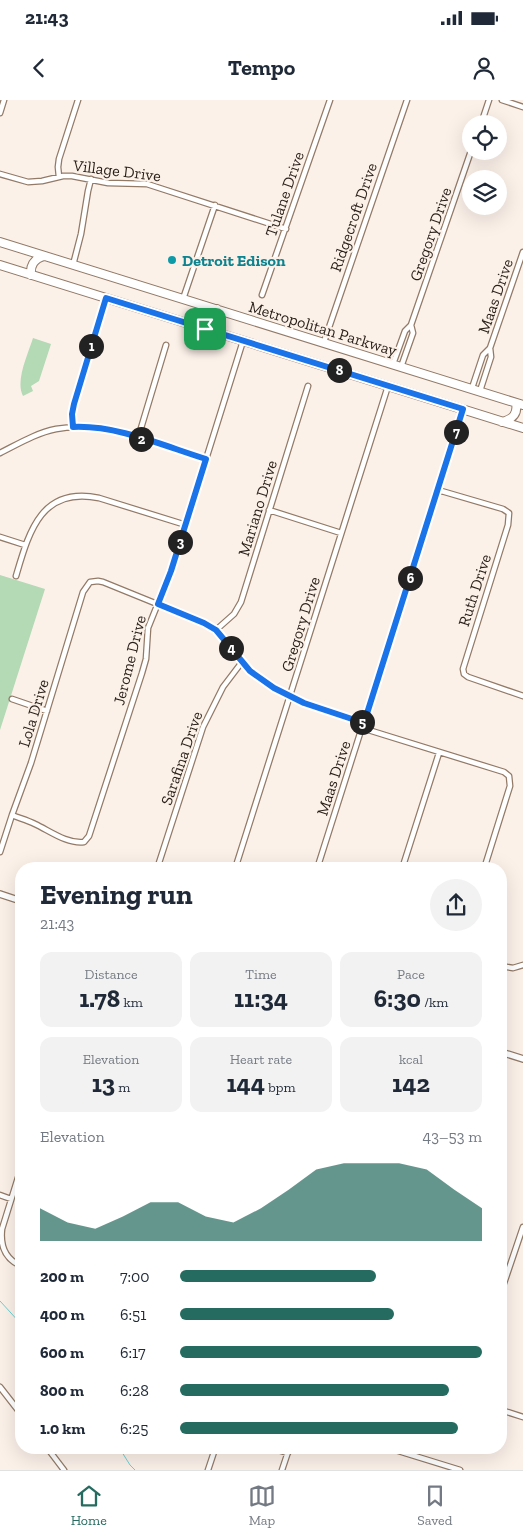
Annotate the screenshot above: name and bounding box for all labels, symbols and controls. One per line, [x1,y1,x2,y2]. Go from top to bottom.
text: 21:43 [25,6,69,29]
icon: back [25,54,53,82]
text: Tempo [228,54,295,81]
icon: person [470,54,498,82]
map controls [462,115,507,215]
button: locate [462,115,507,160]
street label: Tulane Drive [261,149,308,239]
street label: Village Drive [71,156,162,185]
street label: Ridgecroft Drive [326,160,381,274]
button: layers [462,170,507,215]
street label: Gregory Drive [406,185,455,284]
place label: Detroit Edison [182,251,286,270]
marker: Detroit Edison [166,254,178,266]
street label: Maas Drive [474,256,517,336]
street label: Metropolitan Parkway [246,297,400,360]
pin [184,308,226,350]
icon: arrive [191,315,219,343]
pin: 1 [78,334,104,358]
text: 1 [89,338,94,355]
pin: 8 [326,358,352,382]
text: 8 [336,362,343,379]
pin: 7 [444,420,468,444]
text: 7 [453,424,460,441]
pin: 2 [128,426,154,452]
text: 2 [138,431,145,448]
street label: Mariano Drive [234,458,281,558]
pin: 3 [168,530,192,554]
text: 3 [177,534,184,551]
street label: Ruth Drive [454,552,495,629]
pin: 6 [398,566,422,590]
text: 6 [407,570,414,587]
street label: Gregory Drive [277,574,324,674]
street label: Jerome Drive [109,613,150,707]
pin: 4 [218,636,244,660]
text: 4 [228,640,235,657]
street label: Lola Drive [14,677,53,749]
street label: Sarafina Drive [157,709,206,808]
pin: 5 [350,710,374,734]
text: 5 [359,714,366,731]
street label: Maas Drive [312,738,355,818]
text: Evening run [40,878,193,911]
button: share [430,879,482,931]
text: 21:43 [40,914,74,933]
text: Distance [85,966,137,983]
text: Time [245,966,277,983]
text: Pace [397,966,425,983]
text: 1.78 [79,983,120,1013]
text: 11:34 [234,983,288,1013]
text: 6:30 [374,983,421,1013]
text: km [120,994,143,1011]
text: /km [421,994,448,1011]
text: Elevation [83,1051,139,1068]
text: Heart rate [230,1051,292,1068]
text: kcal [399,1051,423,1068]
text: 13 [92,1068,115,1098]
text: 144 [226,1068,265,1098]
text: 142 [392,1068,430,1098]
text: m [115,1079,130,1096]
text: bpm [265,1079,296,1096]
text: Elevation [40,1127,105,1146]
text: 43–53 m [423,1127,482,1146]
text: 200 m [40,1267,84,1286]
text: 7:00 [120,1267,150,1286]
text: 400 m [40,1305,85,1324]
text: 6:51 [120,1305,146,1324]
text: 600 m [40,1343,84,1362]
text: 6:17 [120,1343,146,1362]
text: 800 m [40,1381,84,1400]
text: 6:28 [120,1381,149,1400]
text: 1.0 km [40,1419,85,1438]
text: 6:25 [120,1419,149,1438]
tab: Home [71,1482,107,1529]
tab: Map [248,1482,276,1529]
tab: Saved [417,1482,452,1529]

